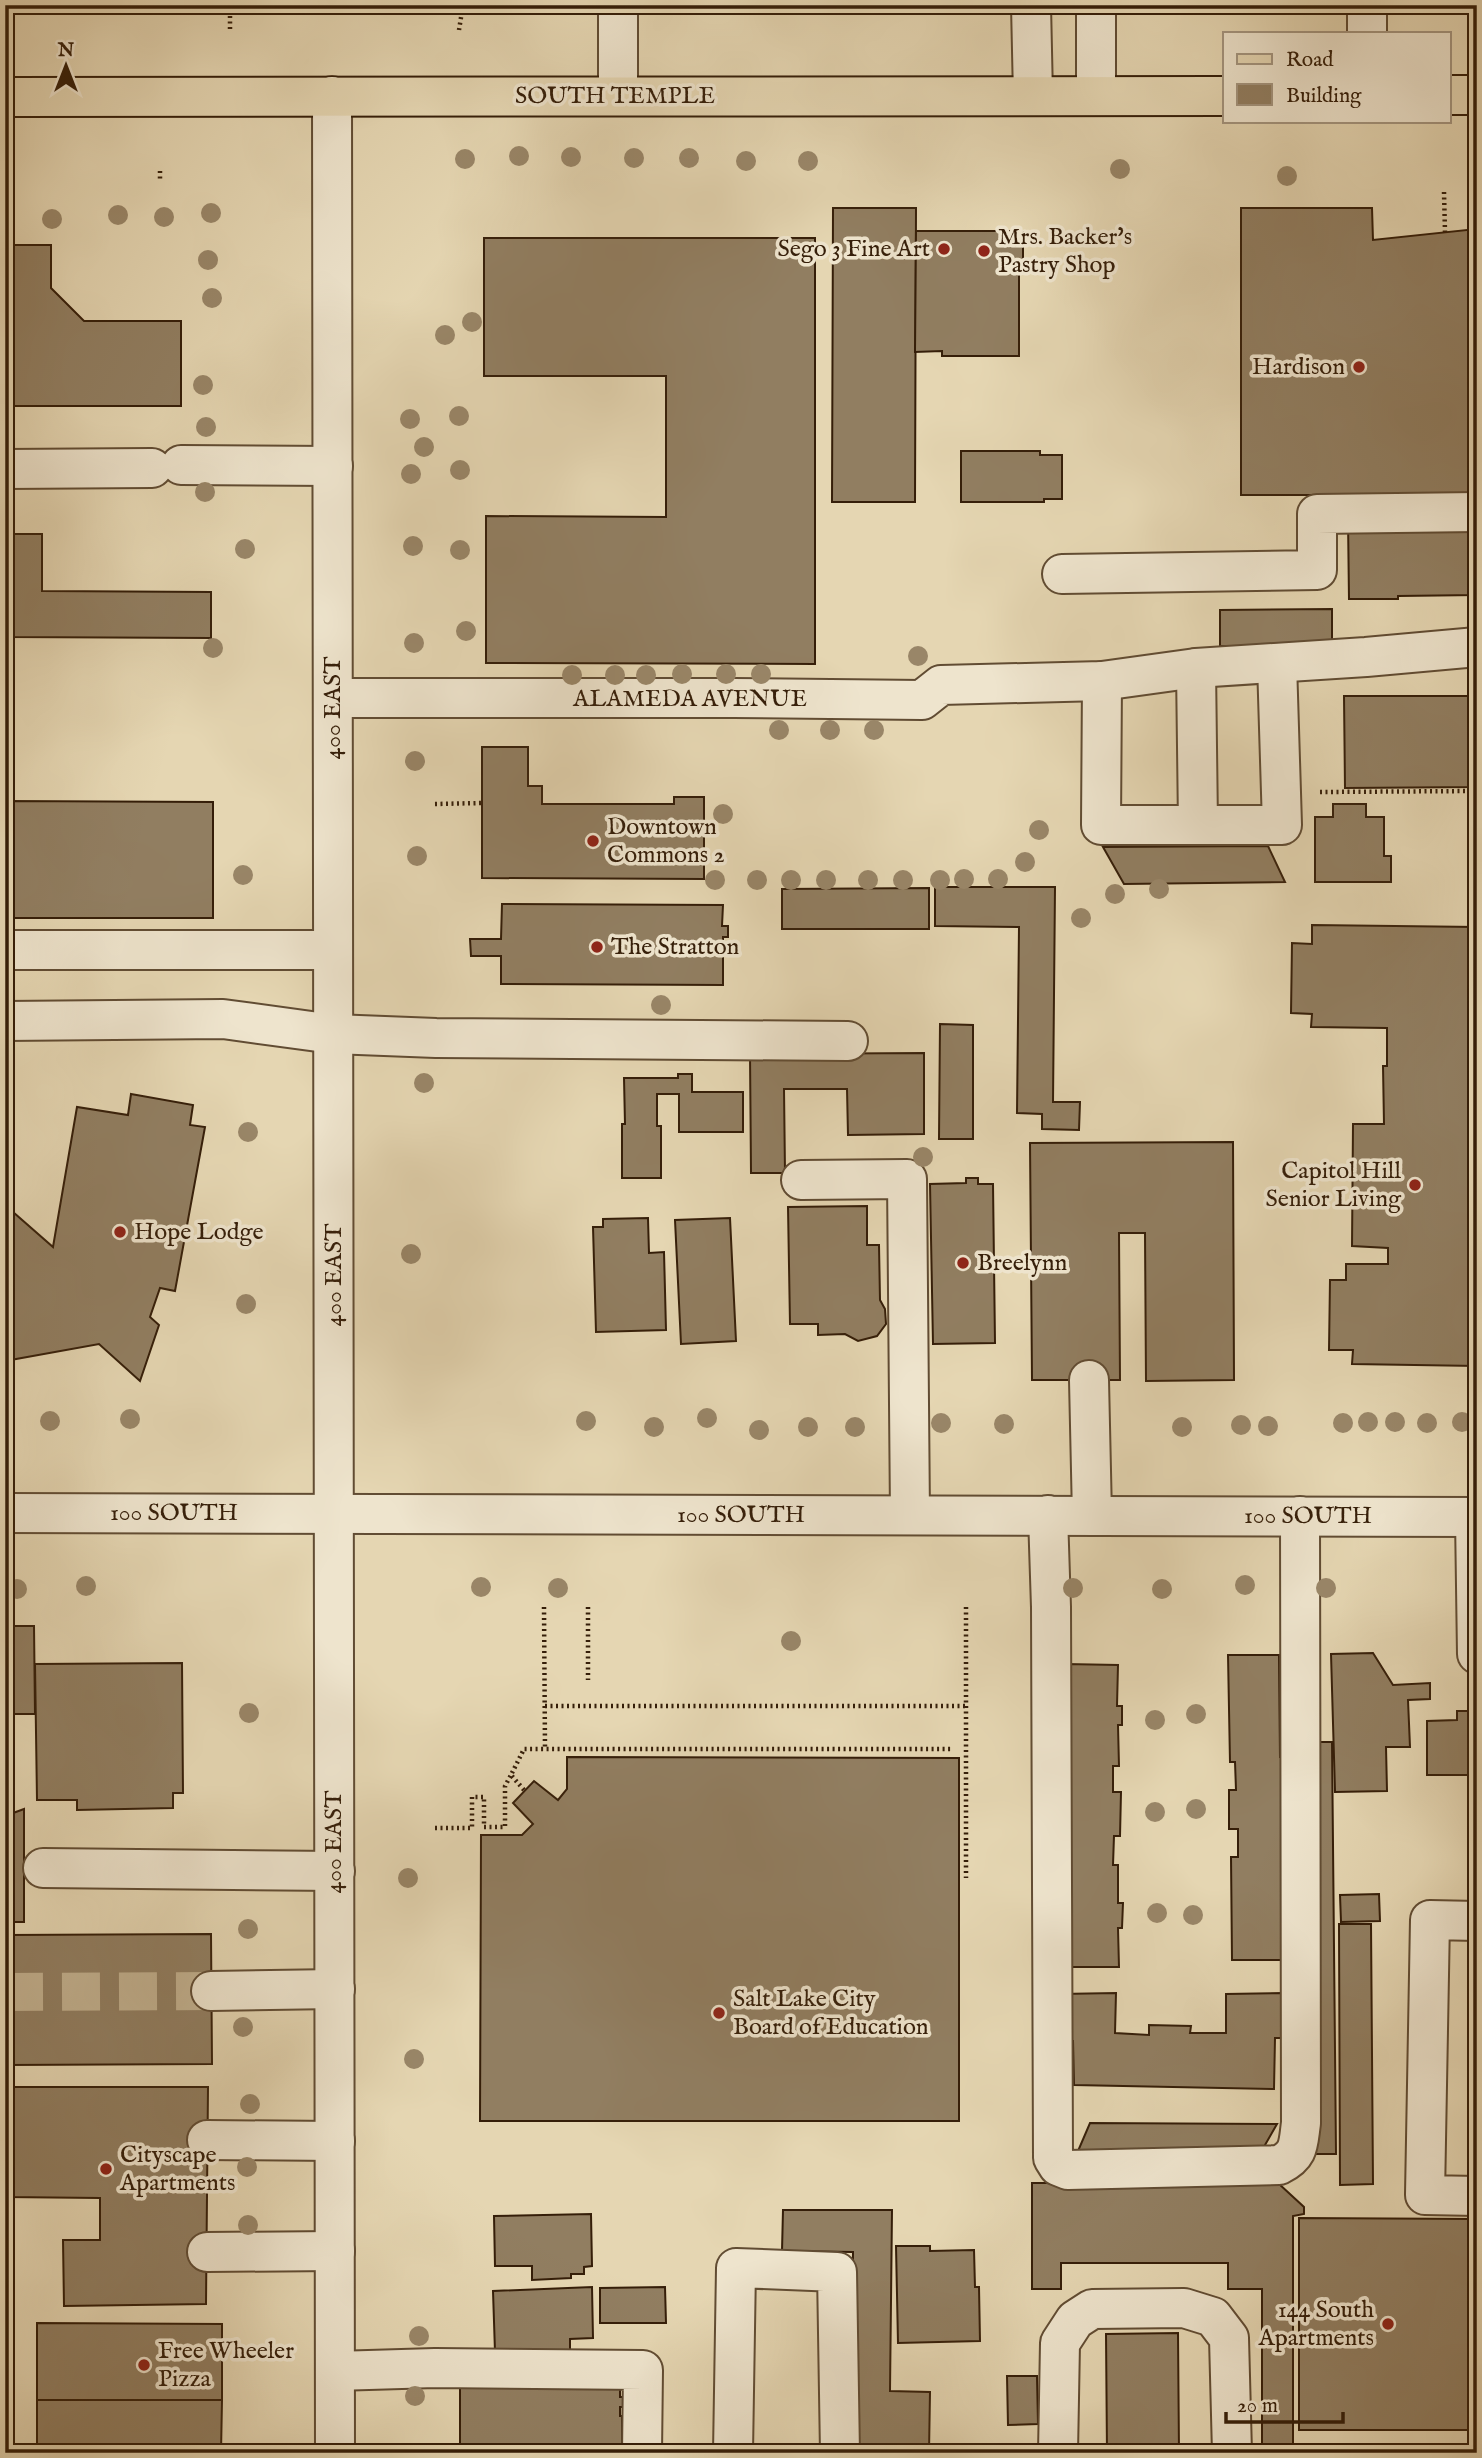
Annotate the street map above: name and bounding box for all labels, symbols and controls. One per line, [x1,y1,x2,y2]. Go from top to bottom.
north arrow [32,32,102,102]
legend [1223,32,1450,122]
text: N [57,39,75,63]
text: Road [1286,47,1334,74]
street label: SOUTH TEMPLE [515,81,715,112]
text: Building [1286,83,1362,110]
place label: Mrs. Backer's Pastry Shop [998,222,1132,281]
place label: Sego 3 Fine Art [777,234,930,265]
marker: Sego 3 Fine Art [936,241,952,257]
marker: Mrs. Backer's Pastry Shop [976,243,992,259]
place label: Hardison [1252,352,1345,383]
marker: Hardison [1351,359,1367,375]
street label: 400 EAST [318,656,349,760]
street label: ALAMEDA AVENUE [572,684,807,715]
place label: Downtown Commons 2 [607,812,725,871]
marker: Downtown Commons 2 [585,833,601,849]
place label: The Stratton [611,932,740,963]
marker: The Stratton [589,939,605,955]
place label: Capitol Hill Senior Living [1265,1156,1402,1215]
marker: Capitol Hill Senior Living [1407,1177,1423,1193]
place label: Hope Lodge [134,1217,264,1248]
street label: 400 EAST [319,1223,350,1327]
marker: Hope Lodge [112,1224,128,1240]
place label: Breelynn [977,1248,1068,1279]
marker: Breelynn [955,1255,971,1271]
street label: 100 SOUTH [110,1498,238,1529]
street label: 100 SOUTH [677,1500,805,1531]
street label: 100 SOUTH [1244,1501,1372,1532]
street label: 400 EAST [319,1790,350,1894]
place label: Salt Lake City Board of Education [733,1984,929,2043]
marker: Salt Lake City Board of Education [711,2005,727,2021]
place label: Cityscape Apartments [119,2140,236,2199]
marker: Cityscape Apartments [98,2161,114,2177]
place label: 144 South Apartments [1257,2295,1374,2354]
marker: 144 South Apartments [1380,2316,1396,2332]
place label: Free Wheeler Pizza [158,2336,294,2395]
marker: Free Wheeler Pizza [136,2357,152,2373]
scale bar [1226,2381,1344,2425]
text: 20 m [1237,2393,1278,2420]

